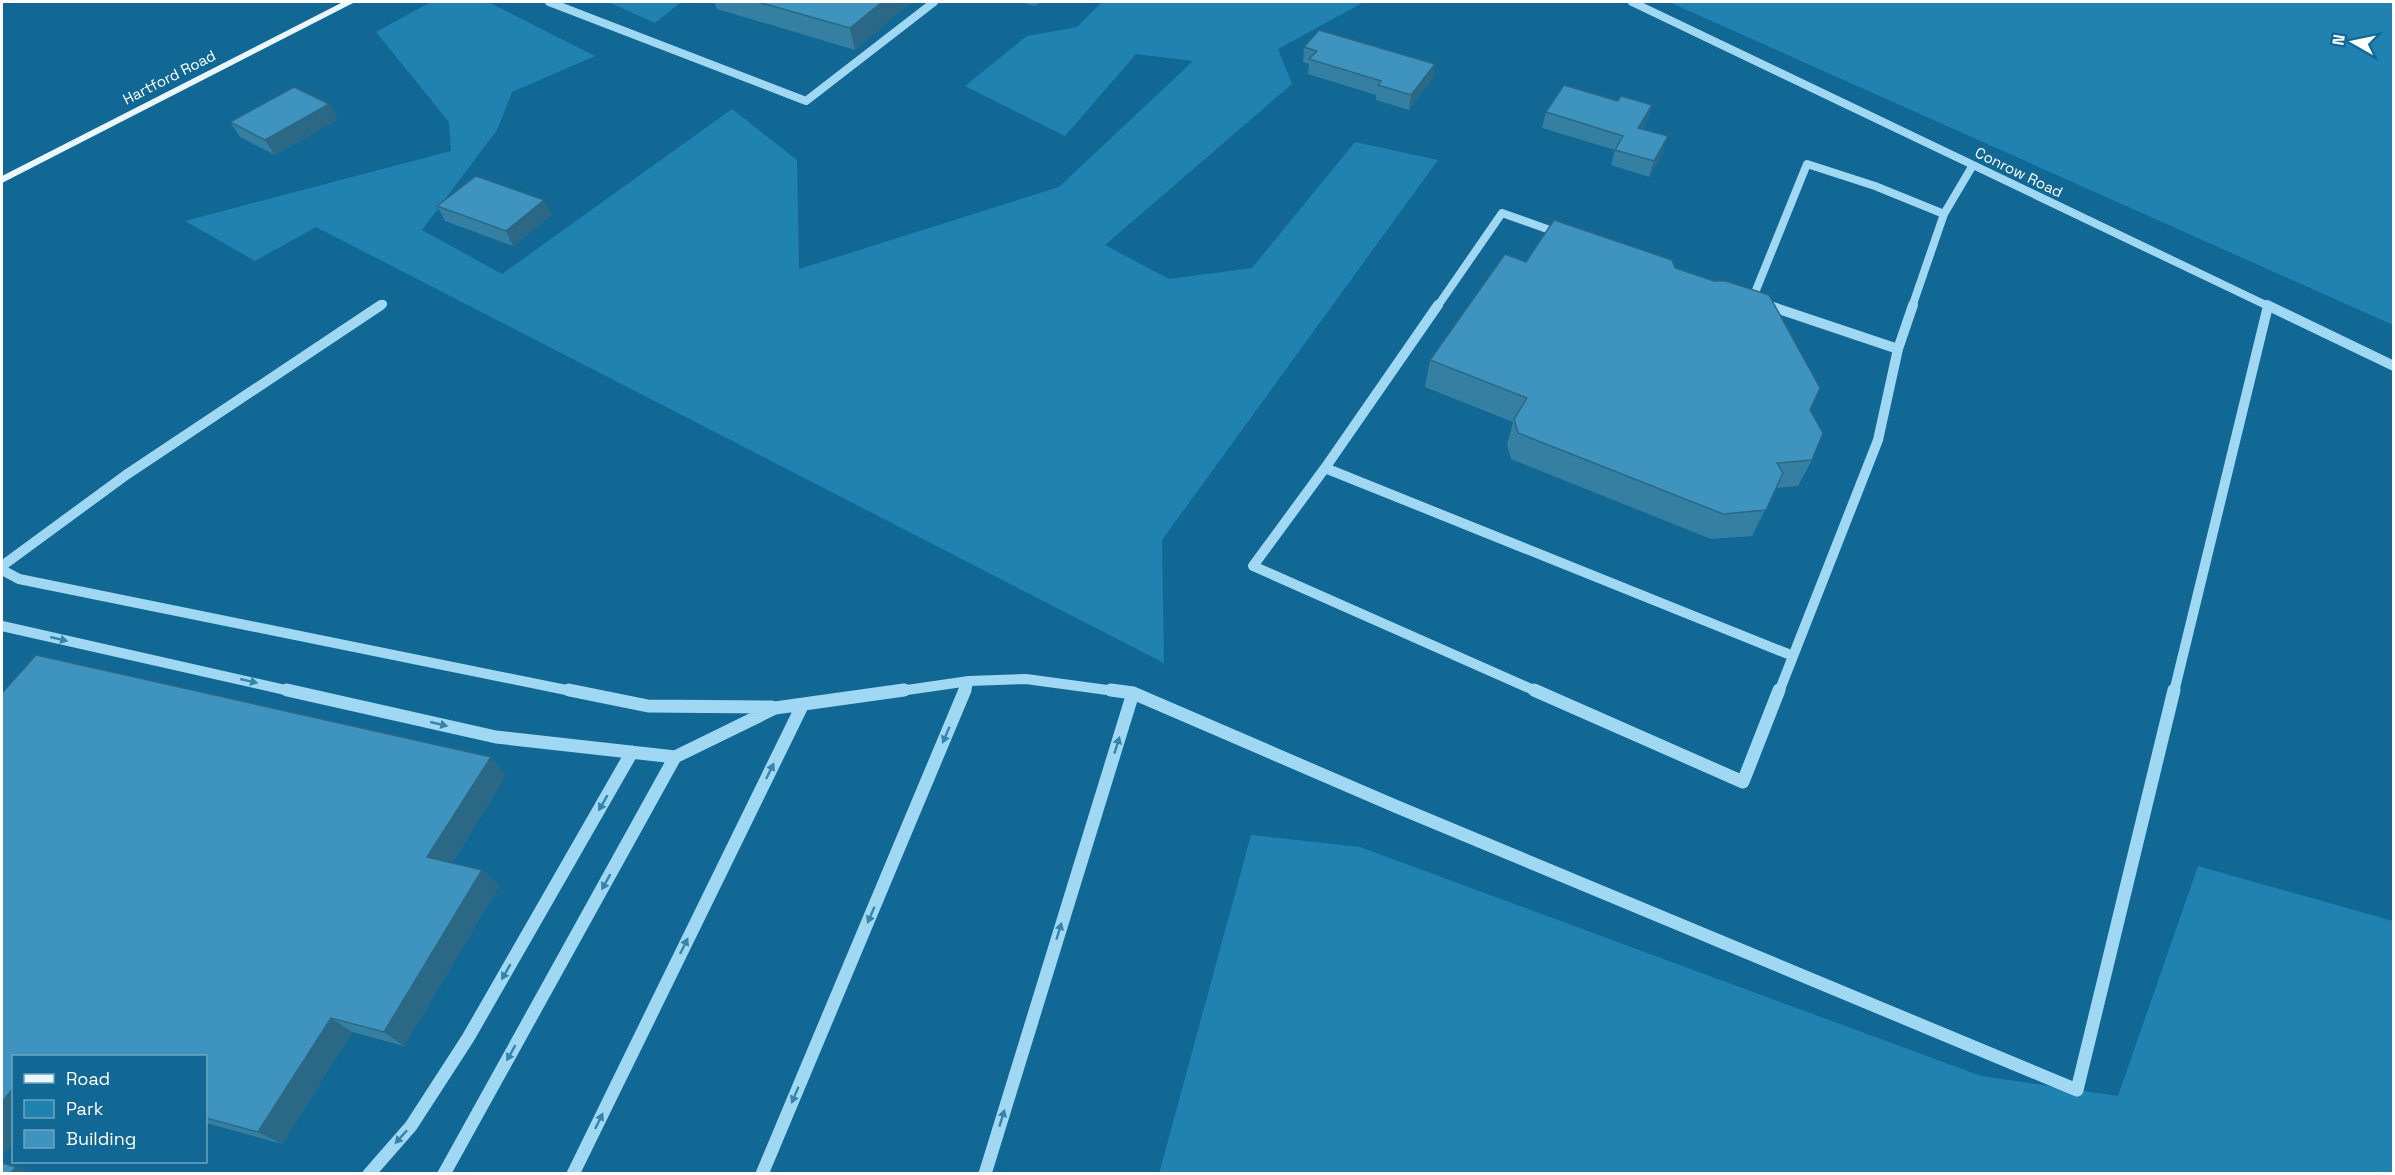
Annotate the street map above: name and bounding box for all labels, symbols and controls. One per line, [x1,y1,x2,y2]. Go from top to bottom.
north arrow [2323,12,2383,72]
text: N [2327,33,2350,47]
street label: Hartford Road [119,45,219,109]
street label: Conrow Road [1972,143,2066,201]
one-way arrow [49,634,68,644]
one-way arrow [240,677,258,687]
one-way arrow [430,720,449,729]
one-way arrow [941,726,951,744]
one-way arrow [1112,736,1122,754]
one-way arrow [766,762,775,779]
one-way arrow [598,795,608,812]
one-way arrow [601,874,611,891]
one-way arrow [866,906,876,924]
one-way arrow [1055,922,1064,940]
one-way arrow [679,937,689,955]
one-way arrow [500,964,511,980]
one-way arrow [506,1044,516,1061]
legend [12,1055,207,1163]
text: Road [66,1067,110,1090]
one-way arrow [791,1086,800,1103]
text: Park [66,1097,104,1120]
one-way arrow [998,1109,1007,1127]
one-way arrow [593,1112,603,1130]
text: Building [66,1127,136,1150]
one-way arrow [395,1129,408,1144]

